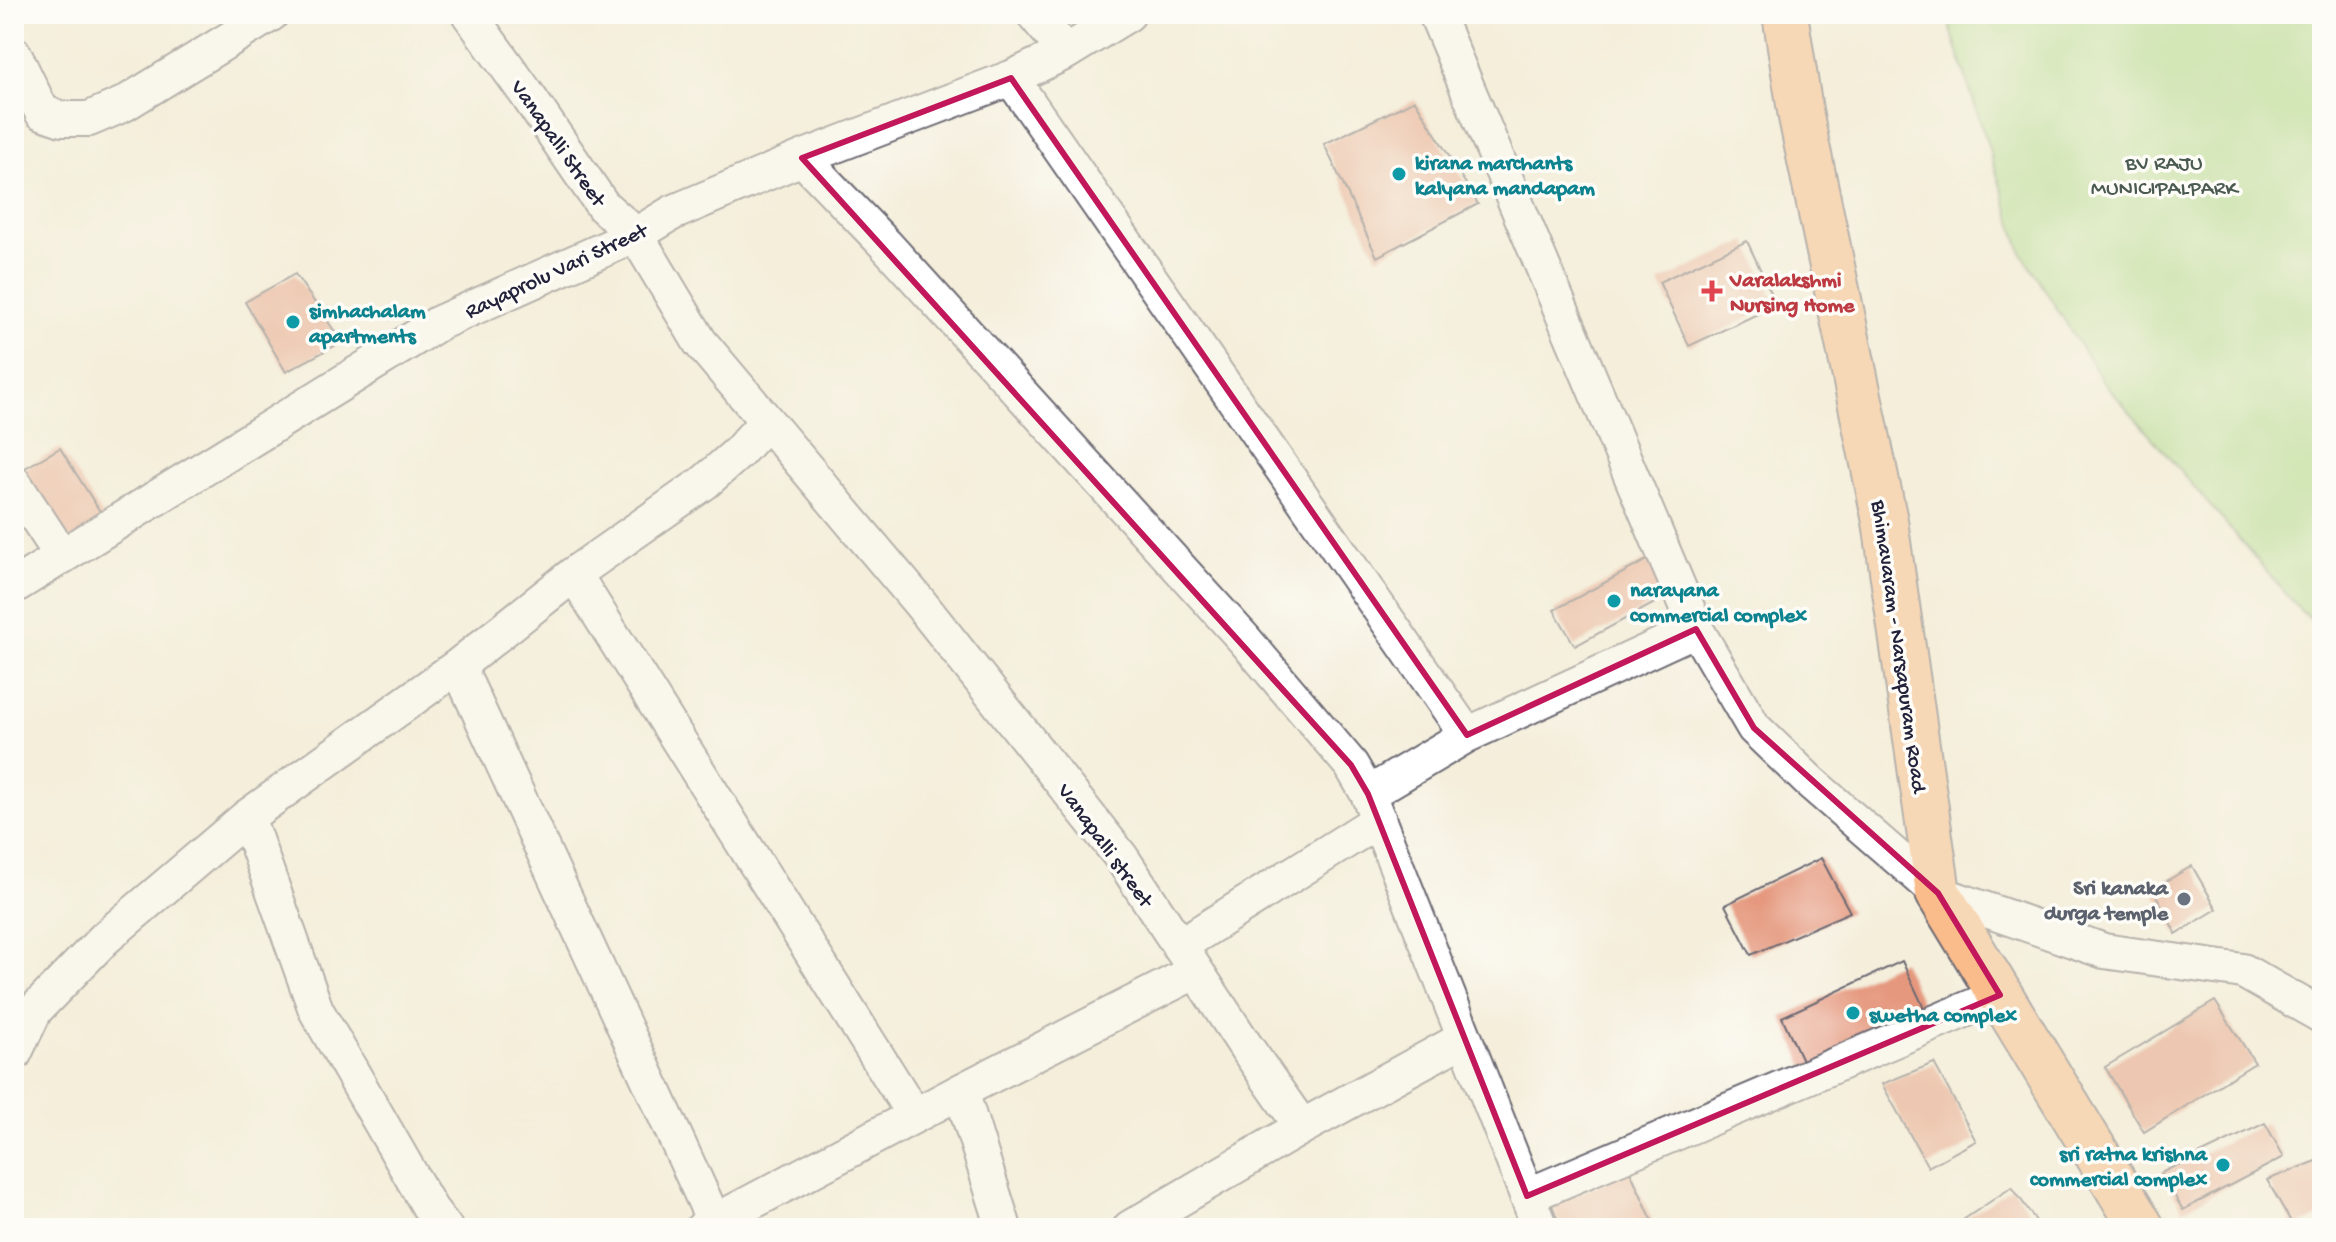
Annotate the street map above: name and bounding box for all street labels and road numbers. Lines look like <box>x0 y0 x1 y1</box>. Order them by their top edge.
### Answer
street label: Vanapalli Street <box>503 75 611 214</box>
street label: Rayaprolu Vari Street <box>461 218 654 326</box>
street label: Bhimavaram - Narsapuram Road <box>1863 498 1931 797</box>
street label: Vanapalli street <box>1050 779 1158 915</box>

